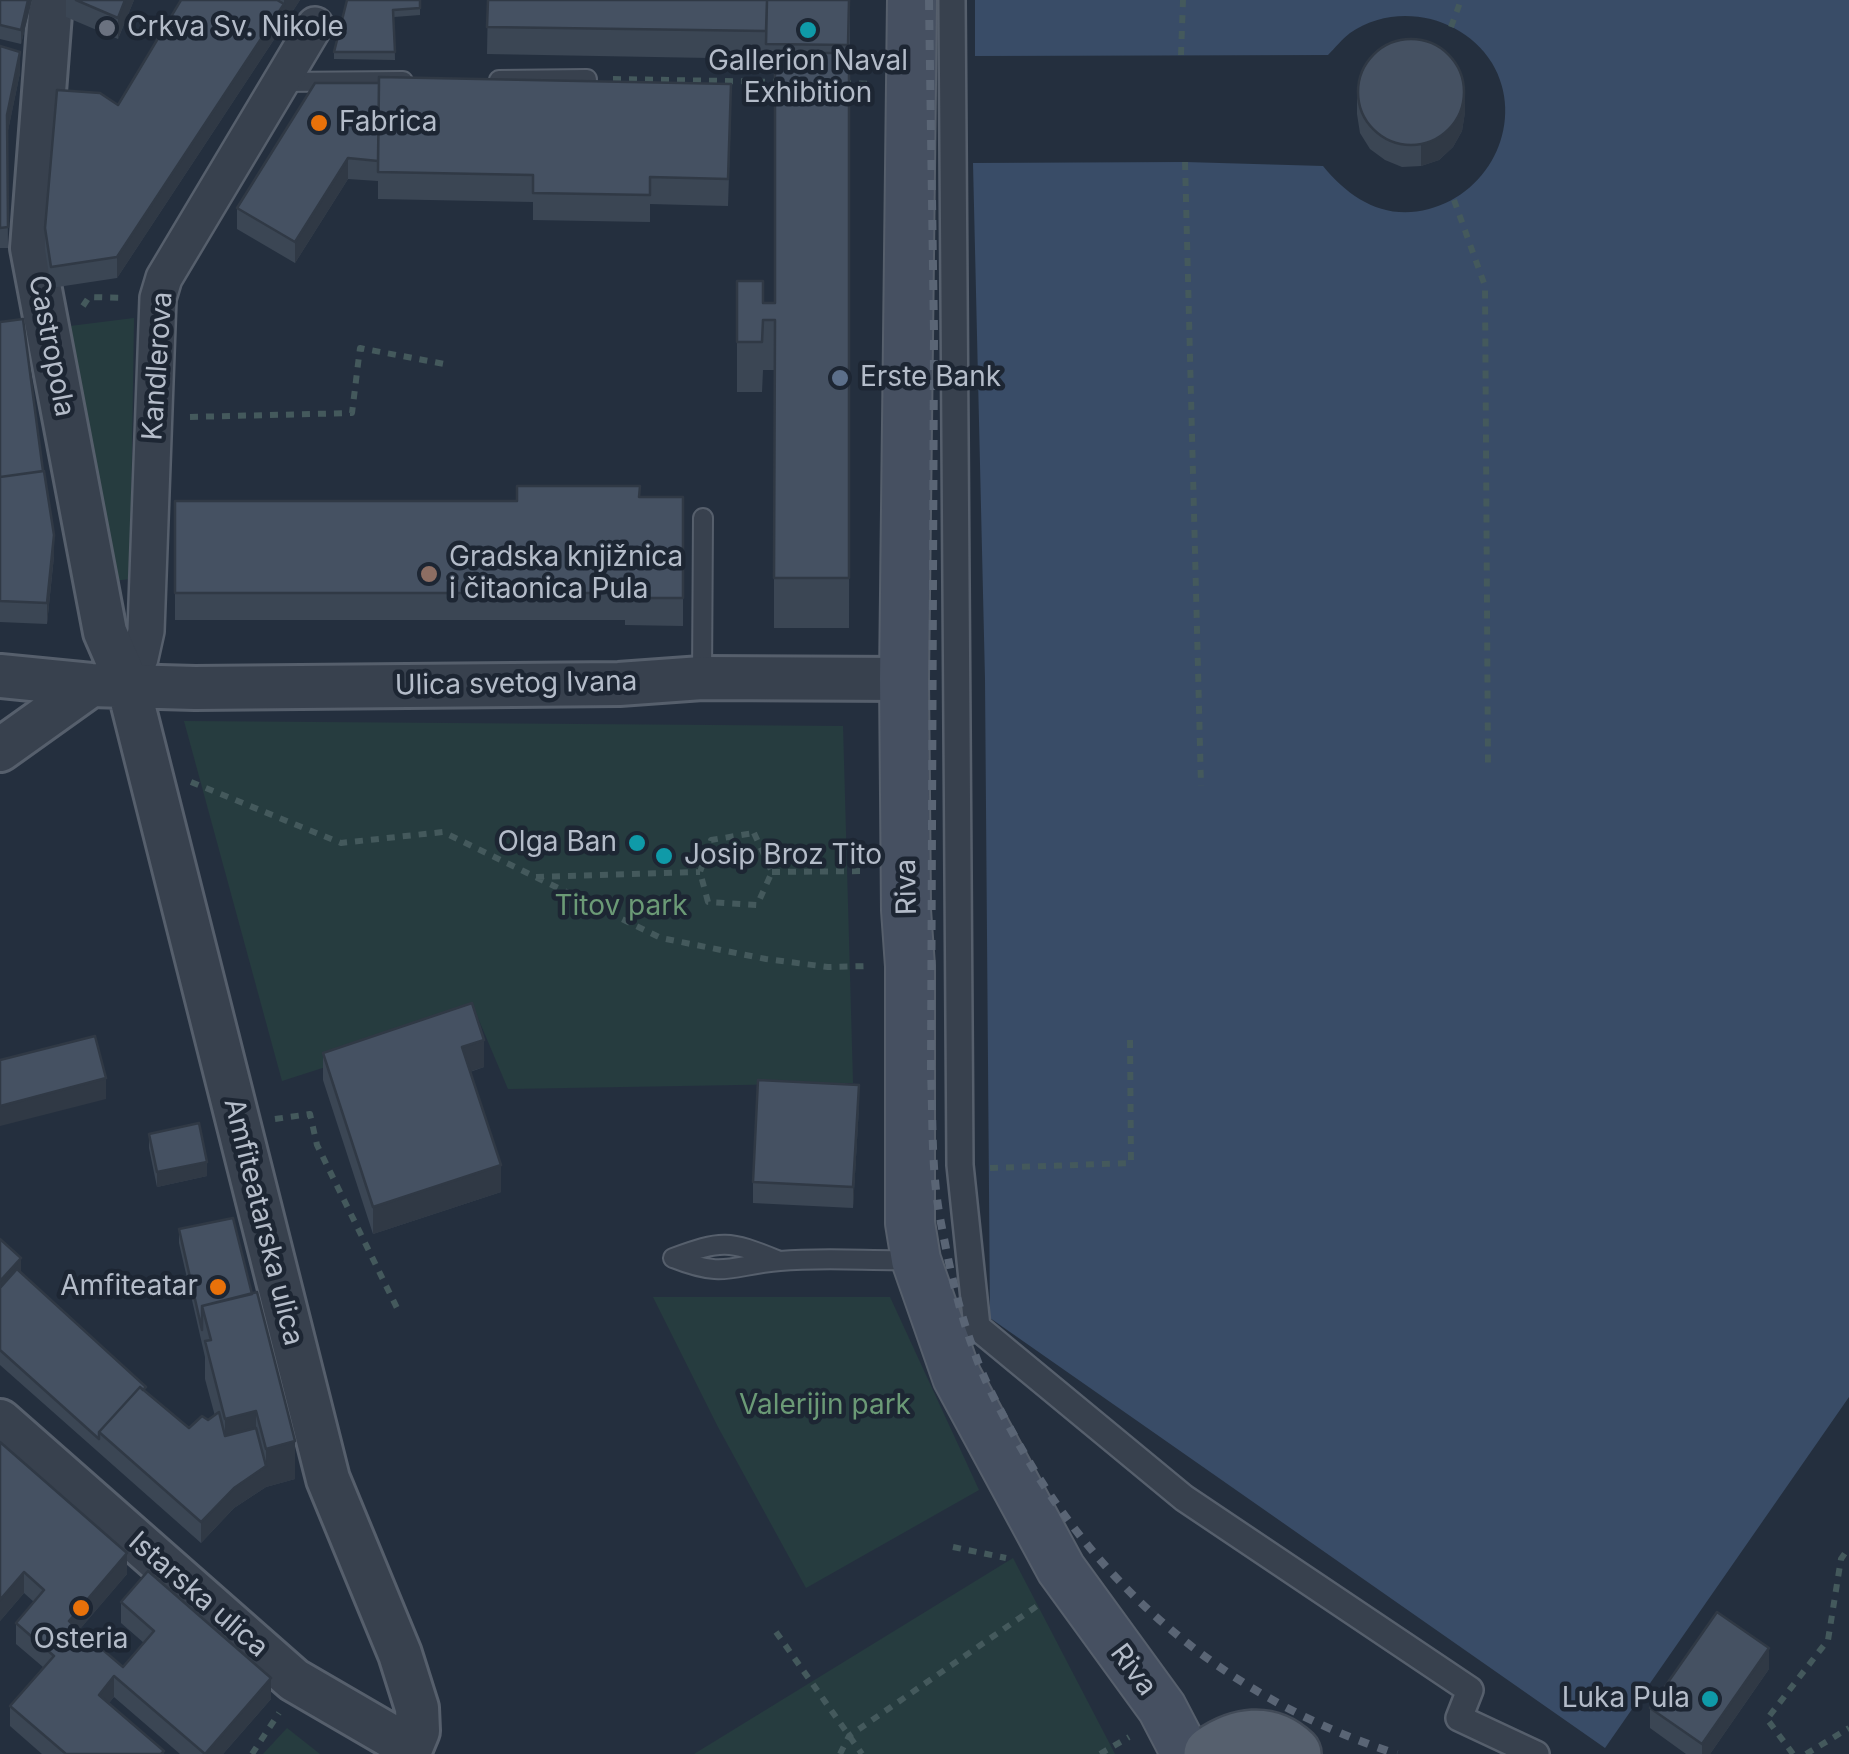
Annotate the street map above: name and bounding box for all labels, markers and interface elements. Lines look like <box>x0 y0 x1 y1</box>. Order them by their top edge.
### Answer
place label: Crkva Sv. Nikole <box>127 11 344 45</box>
marker: Crkva Sv. Nikole <box>96 17 118 39</box>
marker: Gallerion Naval Exhibition <box>797 19 819 41</box>
place label: Gallerion Naval Exhibition <box>708 45 908 111</box>
place label: Fabrica <box>339 106 437 140</box>
marker: Fabrica <box>308 112 330 134</box>
street label: Castropola <box>21 272 81 420</box>
street label: Kandlerova <box>136 291 180 441</box>
place label: Erste Bank <box>860 361 1001 395</box>
marker: Erste Bank <box>829 367 851 389</box>
place label: Gradska knjižnica i čitaonica Pula <box>449 541 683 607</box>
marker: Gradska knjižnica i čitaonica Pula <box>418 563 440 585</box>
street label: Ulica svetog Ivana <box>394 665 638 703</box>
place label: Olga Ban <box>497 826 617 860</box>
marker: Olga Ban <box>626 832 648 854</box>
place label: Josip Broz Tito <box>684 839 882 873</box>
marker: Josip Broz Tito <box>653 845 675 867</box>
street label: Riva <box>890 859 924 915</box>
park label: Titov park <box>554 890 688 924</box>
street label: Amfiteatarska ulica <box>216 1095 310 1349</box>
place label: Amfiteatar <box>60 1270 198 1304</box>
marker: Amfiteatar <box>207 1276 229 1298</box>
park label: Valerijin park <box>739 1389 911 1423</box>
street label: Istarska ulica <box>121 1525 275 1665</box>
marker: Osteria <box>70 1597 92 1619</box>
place label: Osteria <box>34 1623 128 1657</box>
street label: Riva <box>1103 1637 1163 1703</box>
place label: Luka Pula <box>1562 1682 1690 1716</box>
marker: Luka Pula <box>1699 1688 1721 1710</box>

